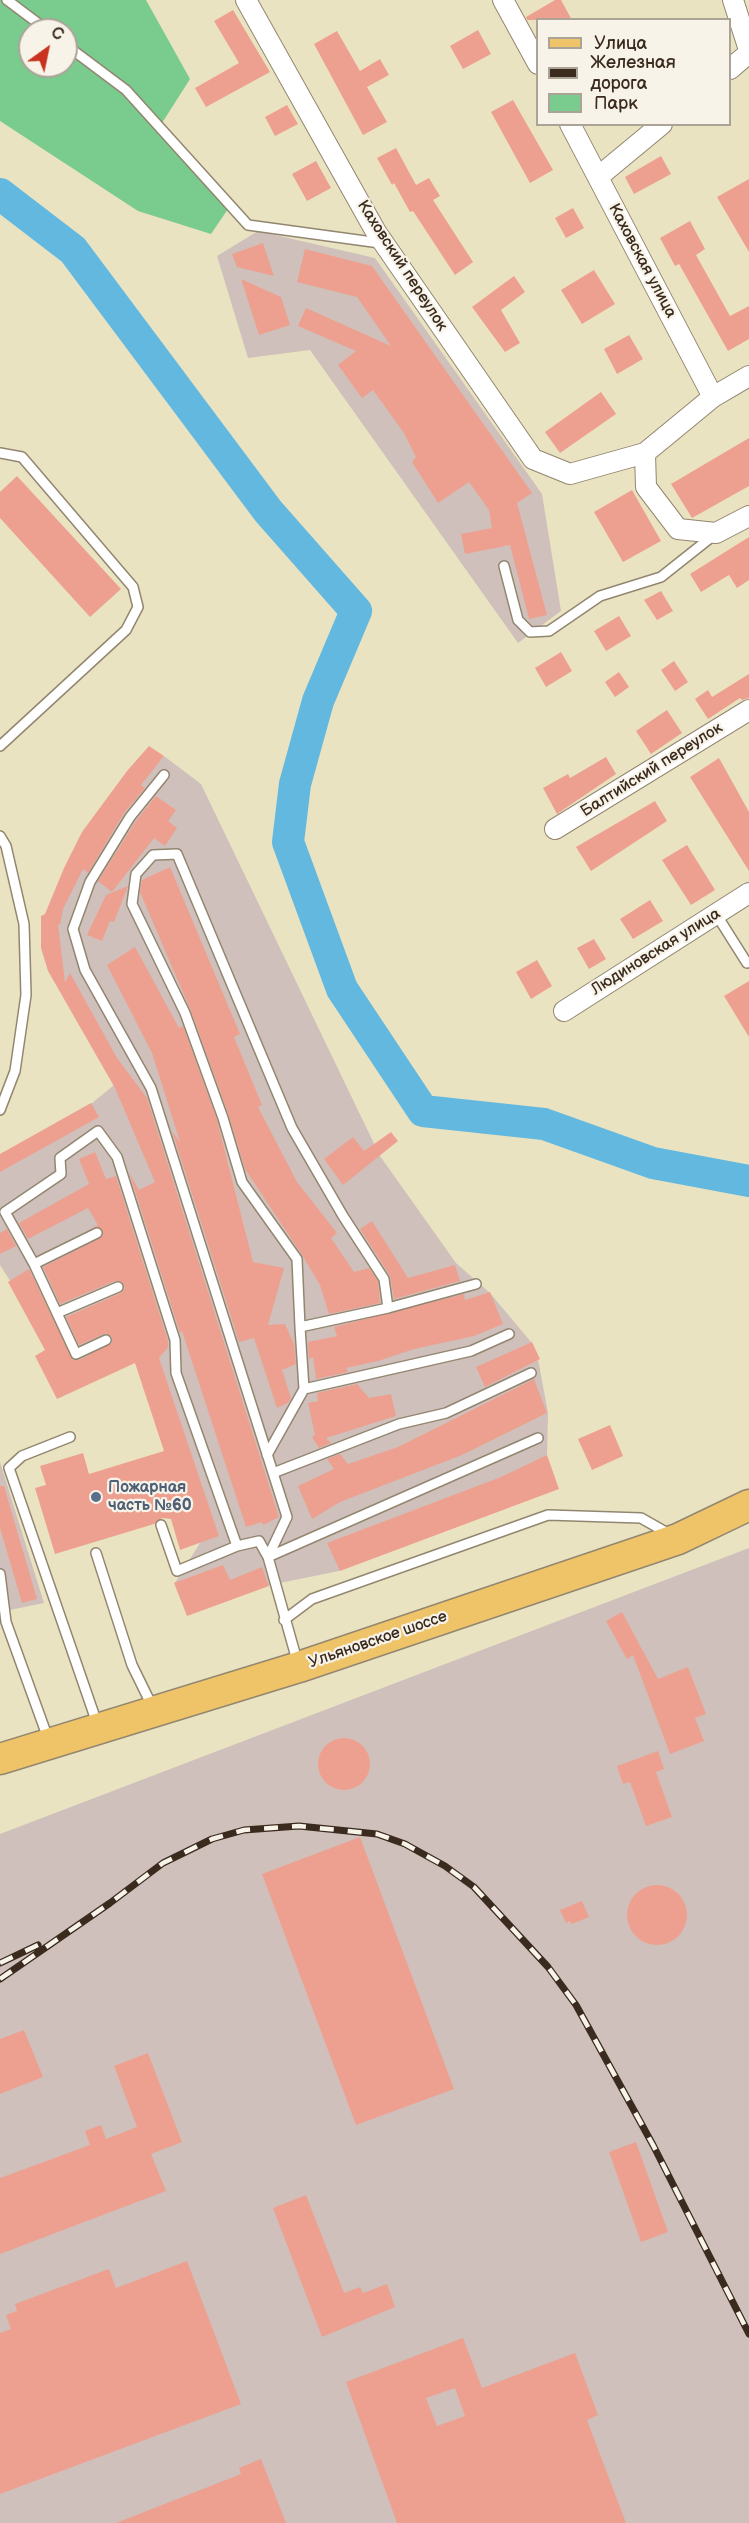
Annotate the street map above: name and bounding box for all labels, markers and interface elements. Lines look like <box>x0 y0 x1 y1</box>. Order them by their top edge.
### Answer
north arrow <box>18 18 78 78</box>
legend <box>536 18 731 126</box>
text: С <box>47 23 67 45</box>
text: Улица <box>594 33 647 54</box>
text: Железная дорога <box>590 52 676 94</box>
text: Парк <box>594 93 638 114</box>
street label: Каховский переулок <box>353 197 451 335</box>
street label: Каховская улица <box>604 201 680 321</box>
street label: Балтийский переулок <box>578 719 726 821</box>
street label: Людиновская улица <box>588 904 724 1000</box>
place label: Пожарная часть №60 <box>108 1478 192 1516</box>
marker: Пожарная часть №60 <box>89 1490 103 1504</box>
street label: Ульяновское шоссе <box>306 1607 450 1673</box>

